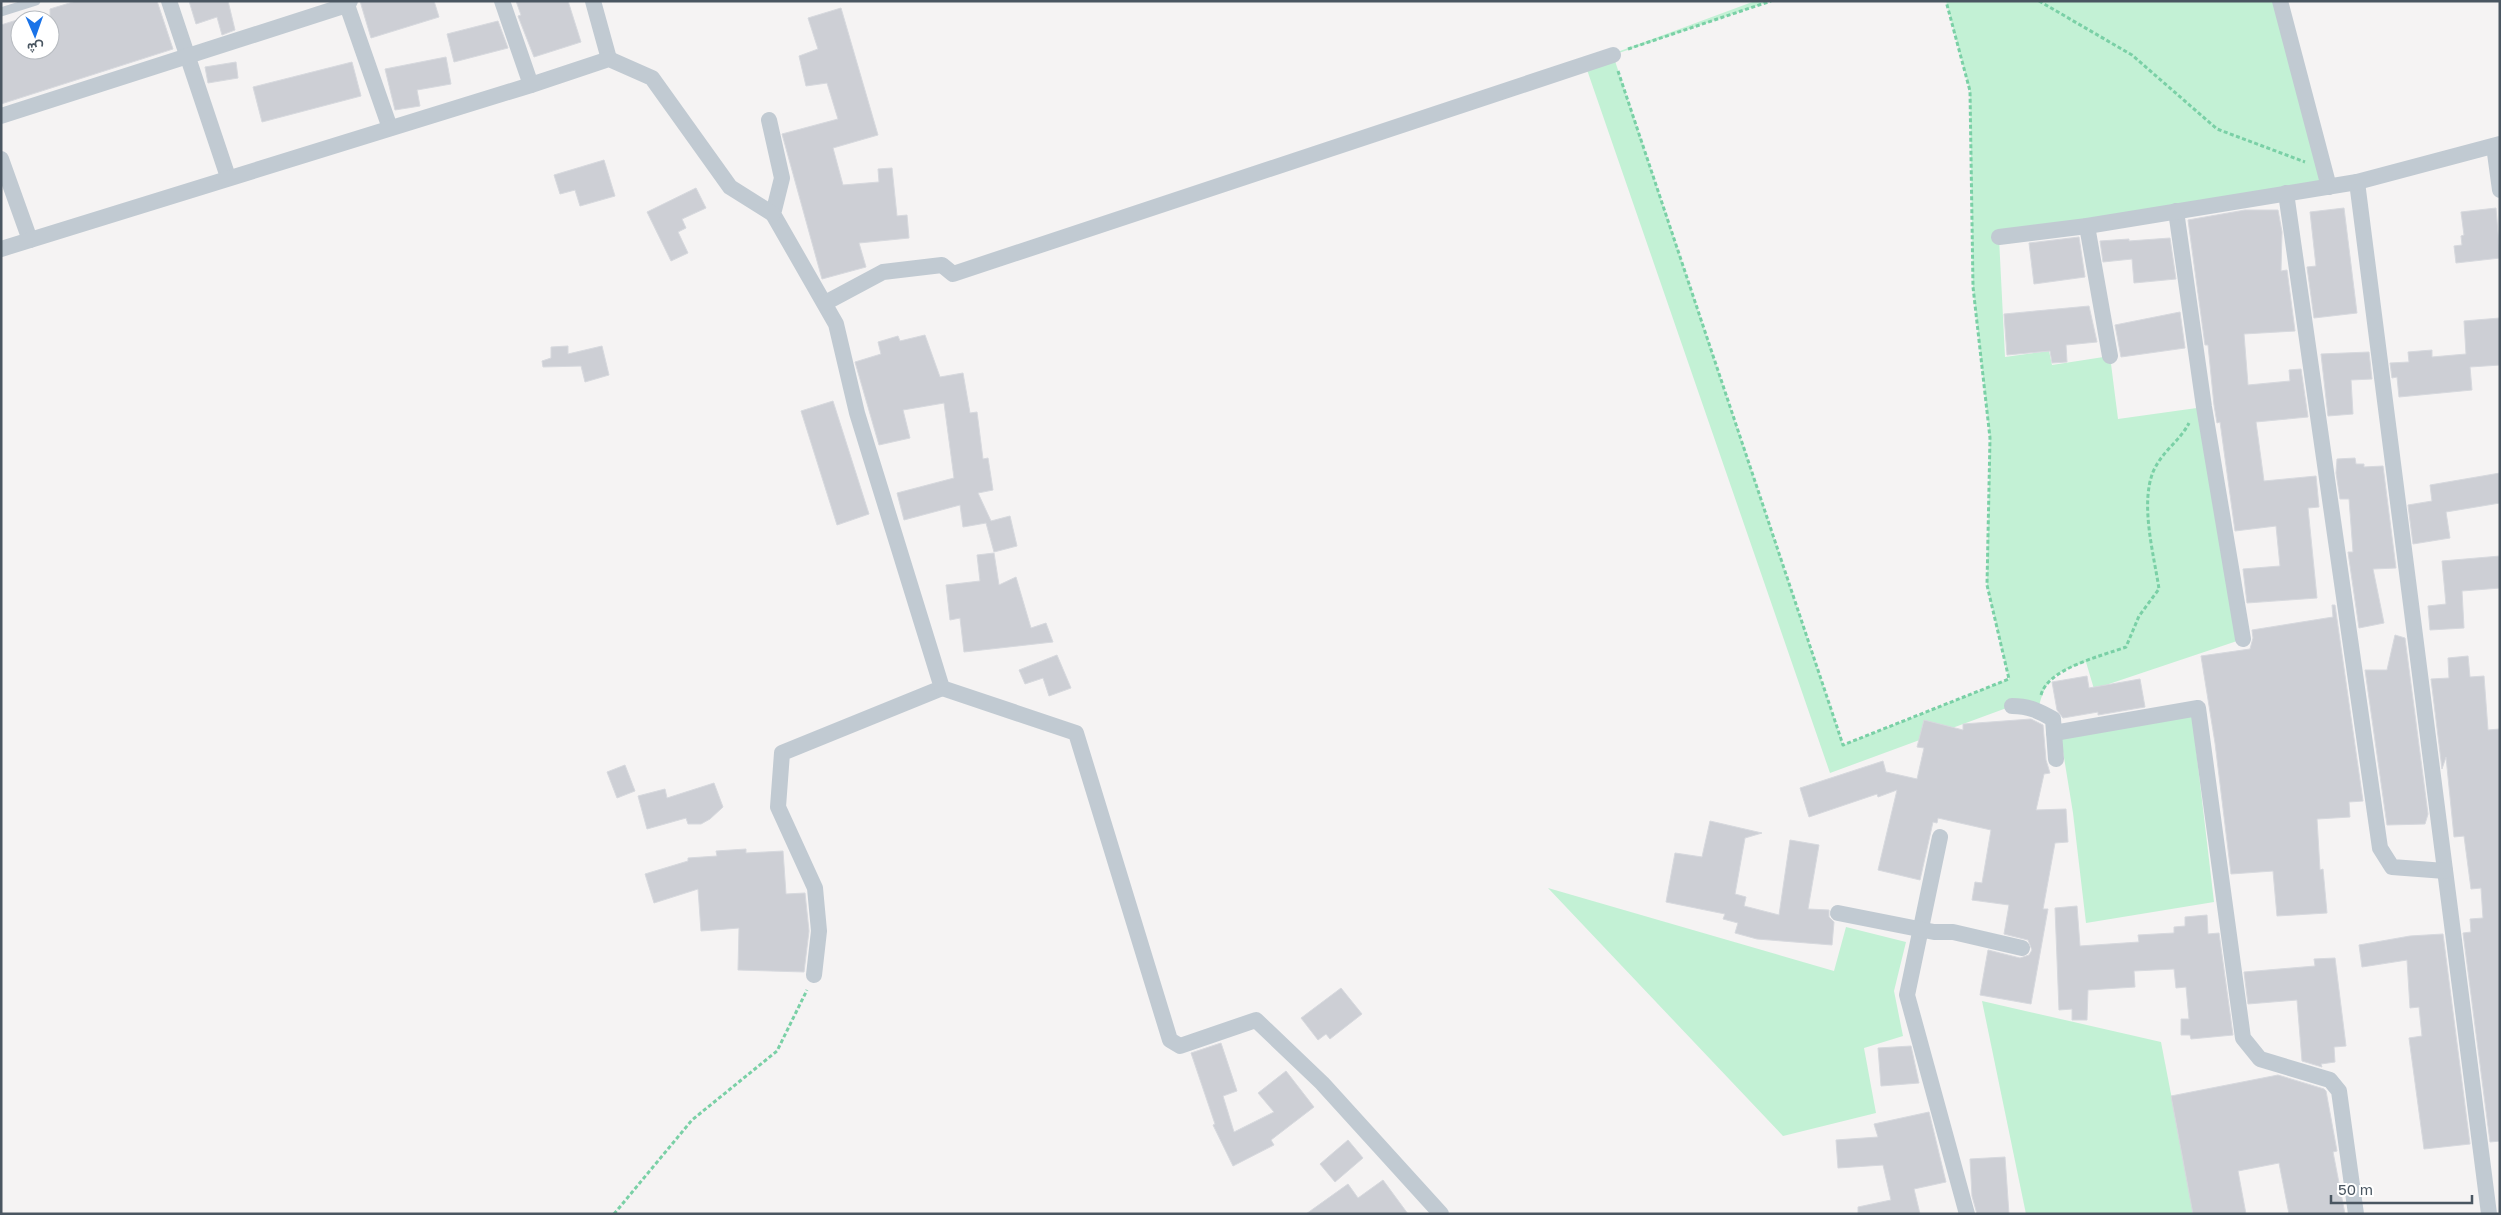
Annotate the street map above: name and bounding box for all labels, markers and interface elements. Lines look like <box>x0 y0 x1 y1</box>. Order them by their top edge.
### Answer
north arrow <box>10 10 60 60</box>
text: ش <box>27 39 44 57</box>
scale bar <box>2331 1172 2472 1204</box>
text: 50 m <box>2338 1180 2373 1198</box>

